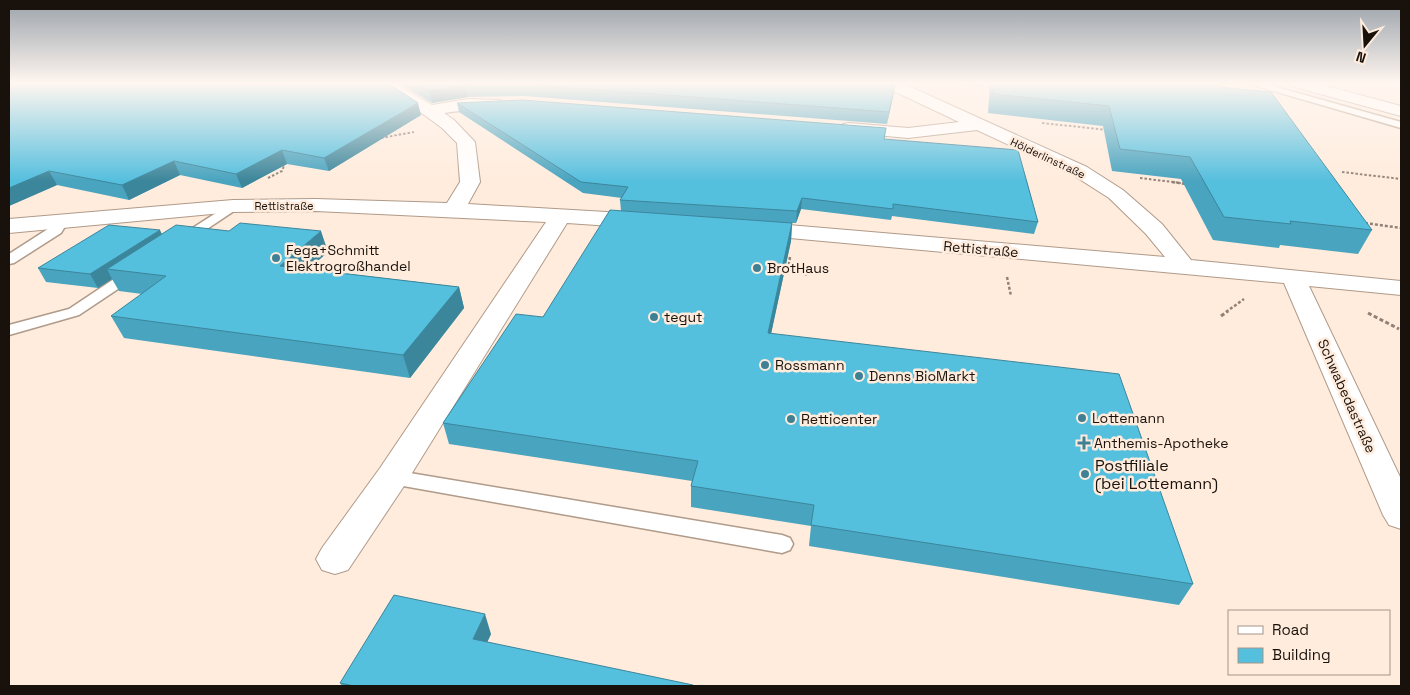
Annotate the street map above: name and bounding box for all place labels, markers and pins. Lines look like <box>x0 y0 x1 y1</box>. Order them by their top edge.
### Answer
place label: Fega+Schmitt Elektrogroßhandel <box>286 241 411 275</box>
marker: Fega+Schmitt Elektrogroßhandel <box>270 252 282 264</box>
place label: BrotHaus <box>767 259 829 277</box>
marker: BrotHaus <box>751 262 763 274</box>
place label: tegut <box>664 308 702 326</box>
marker: tegut <box>648 311 660 323</box>
place label: Rossmann <box>775 356 845 374</box>
marker: Rossmann <box>759 359 771 371</box>
place label: Denns BioMarkt <box>869 367 975 385</box>
marker: Denns BioMarkt <box>853 370 865 382</box>
place label: Lottemann <box>1092 409 1165 427</box>
place label: Retticenter <box>801 410 877 428</box>
marker: Lottemann <box>1076 412 1088 424</box>
marker: Retticenter <box>785 413 797 425</box>
place label: Anthemis-Apotheke <box>1094 434 1229 452</box>
marker: Anthemis-Apotheke <box>1078 437 1090 449</box>
place label: Postfiliale (bei Lottemann) <box>1095 455 1218 494</box>
marker: Postfiliale (bei Lottemann) <box>1079 468 1091 480</box>

